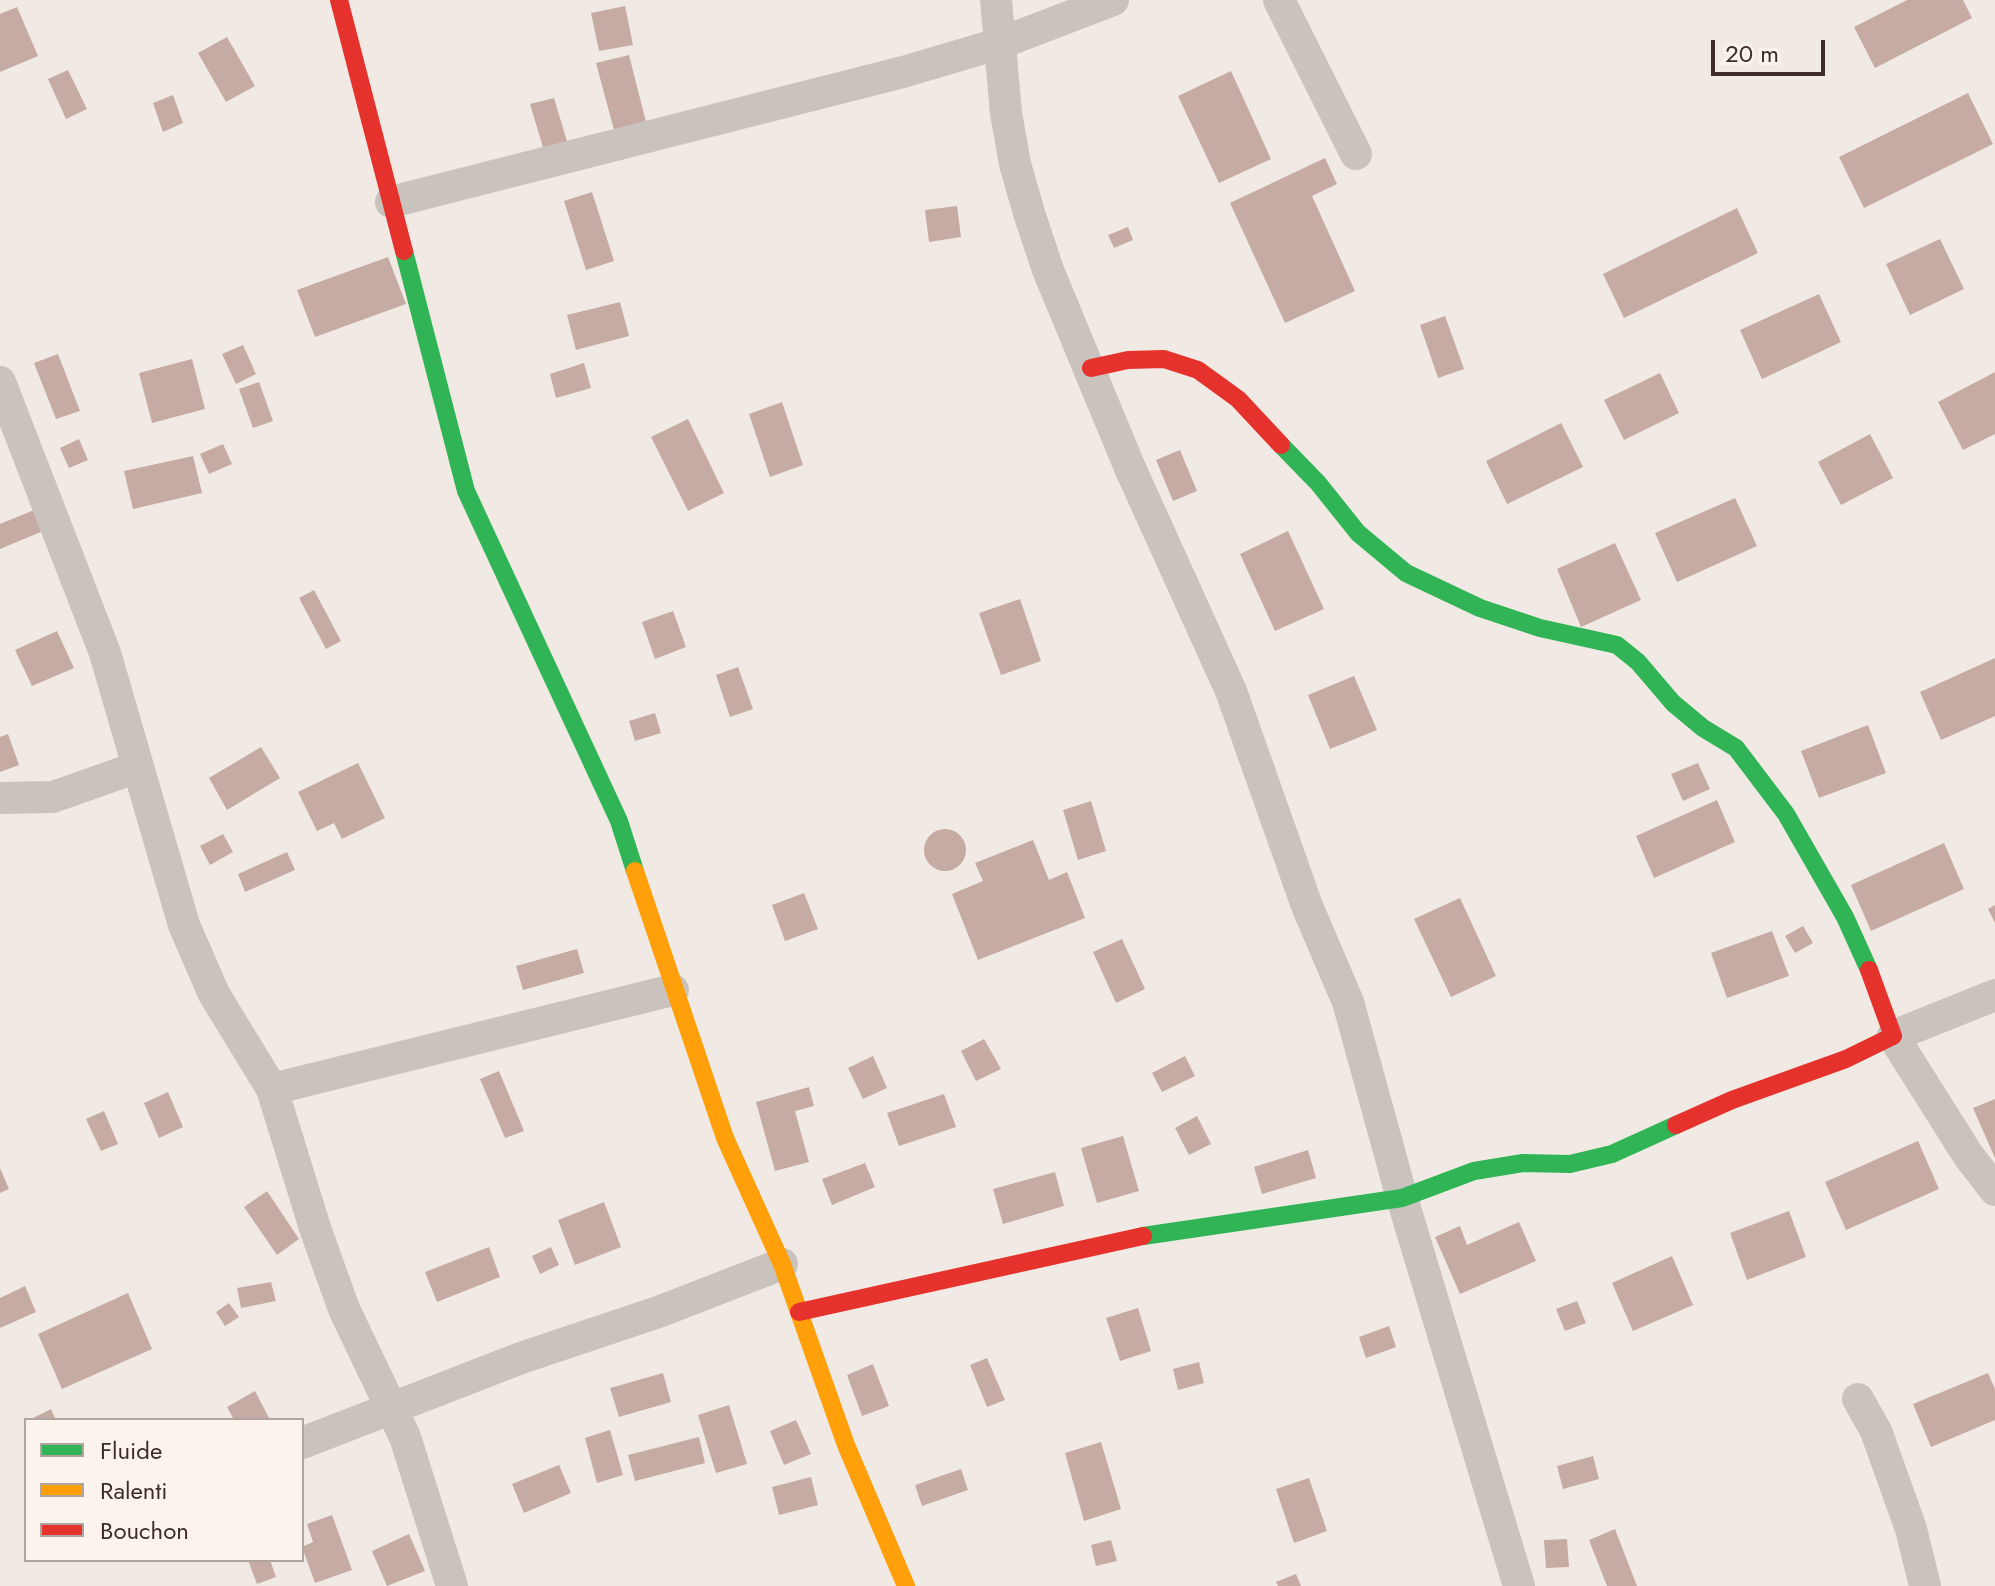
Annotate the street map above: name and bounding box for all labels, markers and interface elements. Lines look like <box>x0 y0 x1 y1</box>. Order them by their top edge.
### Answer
scale bar <box>1715 24 1829 74</box>
text: 20 m <box>1725 36 1779 71</box>
legend <box>24 1418 304 1562</box>
text: Fluide <box>100 1433 162 1468</box>
text: Ralenti <box>100 1473 167 1508</box>
text: Bouchon <box>100 1513 189 1548</box>

